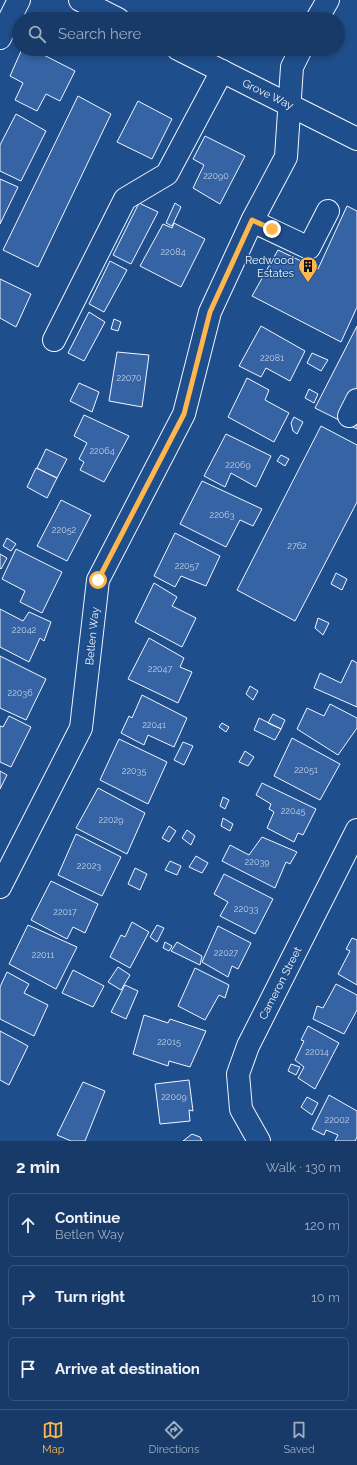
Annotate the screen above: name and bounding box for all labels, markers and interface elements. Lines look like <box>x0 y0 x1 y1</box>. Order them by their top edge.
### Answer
search box <box>12 12 345 56</box>
icon: search <box>26 23 48 45</box>
text: Search here <box>58 25 141 43</box>
street label: Grove Way <box>240 77 295 112</box>
house number: 22090 <box>203 171 229 181</box>
route end <box>263 220 281 238</box>
house number: 22084 <box>160 247 186 257</box>
place label: Redwood Estates <box>245 254 294 280</box>
building icon: Redwood Estates <box>297 255 319 283</box>
house number: 22081 <box>260 353 284 363</box>
house number: 22070 <box>116 373 142 383</box>
house number: 22064 <box>89 446 115 456</box>
house number: 22069 <box>225 460 251 470</box>
house number: 22063 <box>209 510 235 520</box>
house number: 22052 <box>52 525 77 535</box>
house number: 2762 <box>287 541 307 551</box>
house number: 22057 <box>175 561 199 571</box>
route start <box>89 571 107 589</box>
street label: Betlen Way <box>83 606 102 666</box>
house number: 22042 <box>12 625 37 635</box>
house number: 22047 <box>148 664 172 674</box>
house number: 22036 <box>7 688 33 698</box>
house number: 22041 <box>142 720 166 730</box>
house number: 22051 <box>294 765 318 775</box>
house number: 22035 <box>122 766 146 776</box>
house number: 22045 <box>281 806 305 816</box>
house number: 22029 <box>99 815 123 825</box>
house number: 22039 <box>245 857 269 867</box>
house number: 22023 <box>77 861 101 871</box>
house number: 22033 <box>234 904 258 914</box>
house number: 22017 <box>53 907 77 917</box>
street label: Cameron Street <box>256 944 305 1022</box>
house number: 22027 <box>214 948 238 958</box>
house number: 22011 <box>32 950 54 960</box>
house number: 22015 <box>157 1037 181 1047</box>
house number: 22014 <box>305 1047 329 1057</box>
house number: 22009 <box>161 1092 187 1102</box>
house number: 22002 <box>324 1115 350 1125</box>
text: 2 min <box>16 1157 60 1177</box>
text: Walk · 130 m <box>266 1160 341 1175</box>
text: Continue <box>55 1209 120 1227</box>
icon: ahead <box>17 1214 39 1236</box>
text: 120 m <box>304 1218 340 1233</box>
text: Betlen Way <box>55 1227 124 1242</box>
icon: right <box>17 1286 39 1308</box>
text: Turn right <box>55 1288 125 1306</box>
text: 10 m <box>311 1290 340 1305</box>
icon: arrive <box>17 1358 39 1380</box>
text: Arrive at destination <box>55 1360 200 1378</box>
tab: Map <box>42 1419 64 1456</box>
tab: Directions <box>149 1419 199 1456</box>
tab: Saved <box>283 1419 315 1456</box>

